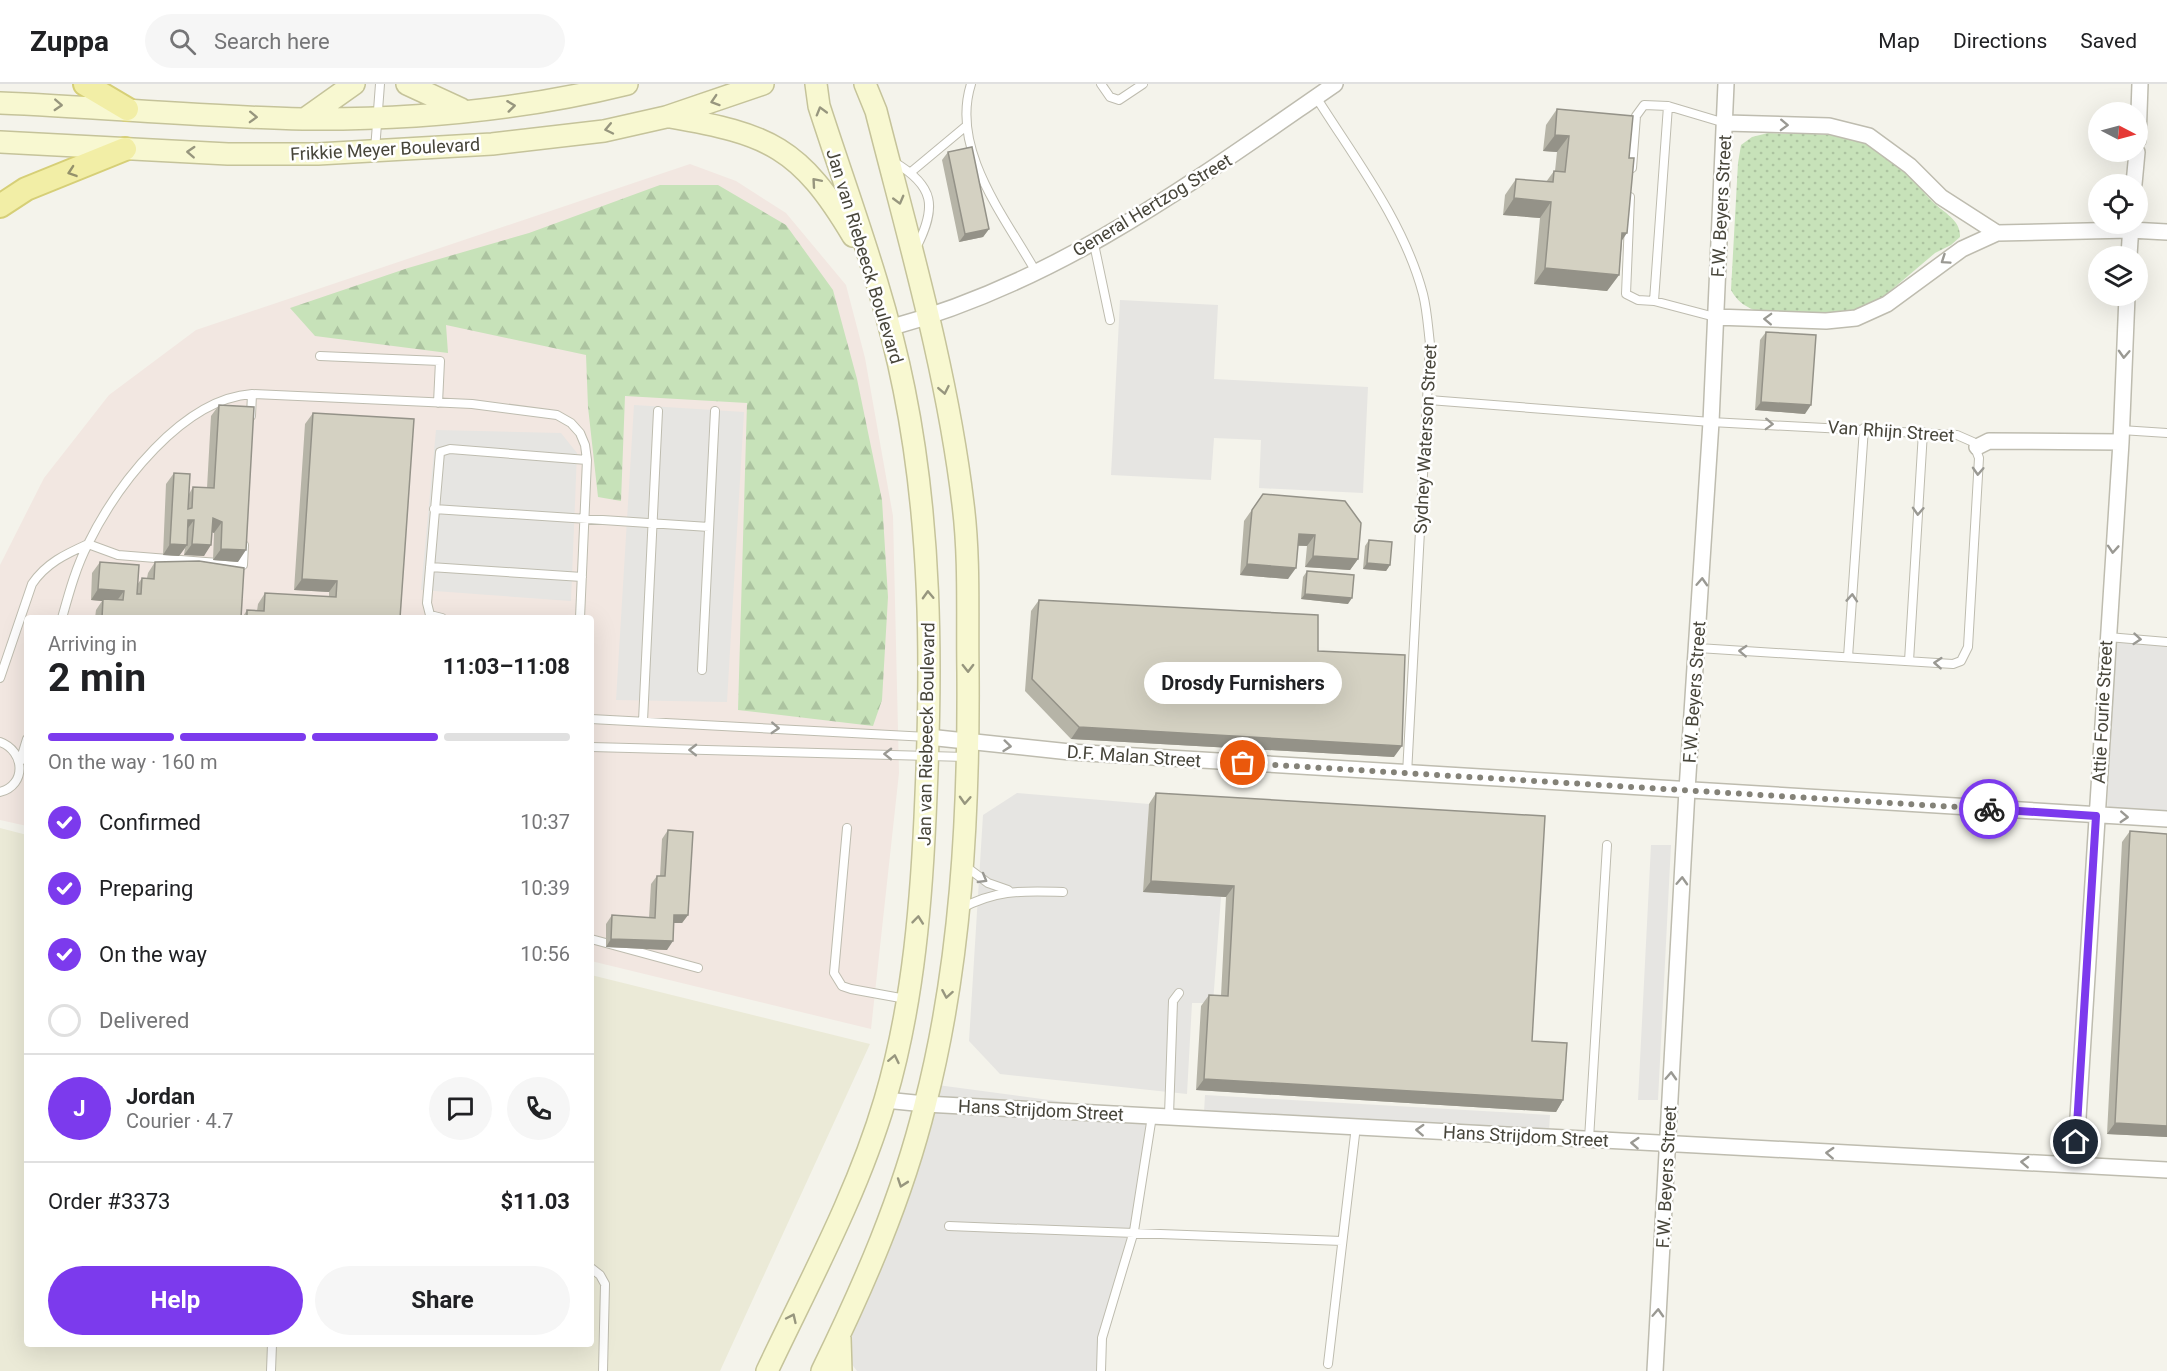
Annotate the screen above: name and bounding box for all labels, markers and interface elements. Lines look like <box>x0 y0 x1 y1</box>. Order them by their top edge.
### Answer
search box <box>145 14 565 68</box>
text: Zuppa <box>30 25 109 58</box>
icon: search <box>166 25 199 58</box>
text: Search here <box>214 29 330 54</box>
text: Map <box>1878 29 1920 53</box>
text: Directions <box>1953 29 2047 53</box>
text: Saved <box>2080 29 2137 53</box>
one-way arrow <box>710 94 721 106</box>
one-way arrow <box>54 99 63 112</box>
one-way arrow <box>506 101 515 113</box>
north arrow <box>2088 102 2148 162</box>
map controls <box>2088 102 2148 306</box>
one-way arrow <box>816 106 828 117</box>
one-way arrow <box>249 111 258 124</box>
one-way arrow <box>1780 119 1789 131</box>
one-way arrow <box>604 122 614 135</box>
street label: Frikkie Meyer Boulevard <box>289 134 481 164</box>
street label: F.W. Beyers Street <box>1707 134 1735 278</box>
one-way arrow <box>186 146 195 159</box>
street label: Jan van Riebeeck Boulevard <box>822 146 908 366</box>
street label: General Hertzog Street <box>1069 149 1235 261</box>
one-way arrow <box>67 164 78 177</box>
button: locate <box>2088 174 2148 234</box>
one-way arrow <box>812 179 823 189</box>
one-way arrow <box>892 194 904 205</box>
button: layers <box>2088 246 2148 306</box>
one-way arrow <box>1941 253 1951 265</box>
one-way arrow <box>1764 313 1773 325</box>
street label: Sydney Waterson Street <box>1410 343 1440 534</box>
one-way arrow <box>2118 349 2131 358</box>
one-way arrow <box>937 385 950 395</box>
street label: Van Rhijn Street <box>1827 416 1955 446</box>
one-way arrow <box>1765 418 1774 431</box>
one-way arrow <box>1972 467 1985 476</box>
one-way arrow <box>1912 506 1925 515</box>
one-way arrow <box>2107 544 2120 553</box>
one-way arrow <box>1695 577 1708 586</box>
one-way arrow <box>921 590 934 599</box>
one-way arrow <box>1845 594 1858 603</box>
street label: F.W. Beyers Street <box>1679 620 1709 764</box>
street label: Jan van Riebeeck Boulevard <box>914 622 938 846</box>
text: Arriving in <box>48 632 137 656</box>
one-way arrow <box>2132 633 2141 646</box>
street label: Attie Fourie Street <box>2088 640 2116 784</box>
one-way arrow <box>1738 644 1747 657</box>
text: 11:03–11:08 <box>443 654 570 679</box>
text: 2 min <box>48 655 146 701</box>
one-way arrow <box>1933 656 1942 669</box>
callout: Drosdy Furnishers <box>1144 661 1342 703</box>
one-way arrow <box>962 664 974 673</box>
text: Drosdy Furnishers <box>1161 671 1325 695</box>
one-way arrow <box>771 722 780 735</box>
pin <box>1217 737 1268 788</box>
one-way arrow <box>1003 739 1012 752</box>
street label: D.F. Malan Street <box>1066 741 1202 771</box>
one-way arrow <box>688 743 697 756</box>
icon: bag <box>1226 746 1259 779</box>
one-way arrow <box>883 748 892 760</box>
text: On the way · 160 m <box>48 750 217 774</box>
courier <box>1959 779 2019 839</box>
icon: bike <box>1973 793 2006 826</box>
one-way arrow <box>958 796 971 805</box>
icon: check <box>48 806 81 839</box>
text: Confirmed <box>99 810 201 835</box>
text: 10:37 <box>520 810 570 834</box>
one-way arrow <box>2120 811 2129 824</box>
icon: check <box>48 872 81 905</box>
one-way arrow <box>977 872 987 884</box>
text: Preparing <box>99 876 193 901</box>
text: 10:39 <box>520 876 570 900</box>
one-way arrow <box>1675 877 1688 886</box>
one-way arrow <box>911 916 923 925</box>
icon: check <box>48 938 81 971</box>
text: On the way <box>99 942 207 967</box>
text: 10:56 <box>520 942 570 966</box>
one-way arrow <box>941 989 954 999</box>
text: Delivered <box>99 1008 189 1033</box>
one-way arrow <box>887 1055 900 1065</box>
one-way arrow <box>1664 1071 1677 1080</box>
button: chat <box>429 1077 492 1140</box>
button: phone <box>507 1077 570 1140</box>
text: Jordan <box>126 1084 195 1109</box>
street label: Hans Strijdom Street <box>958 1095 1124 1125</box>
text: J <box>73 1096 86 1121</box>
street label: F.W. Beyers Street <box>1652 1105 1680 1249</box>
text: Courier · 4.7 <box>126 1109 233 1133</box>
pin <box>2050 1116 2101 1167</box>
street label: Hans Strijdom Street <box>1443 1121 1609 1151</box>
one-way arrow <box>1415 1123 1424 1136</box>
icon: home <box>2059 1125 2092 1158</box>
one-way arrow <box>1631 1136 1640 1149</box>
one-way arrow <box>1825 1146 1834 1159</box>
one-way arrow <box>2020 1156 2029 1169</box>
one-way arrow <box>896 1177 909 1188</box>
text: Order #3373 <box>48 1189 170 1214</box>
text: $11.03 <box>501 1189 570 1214</box>
button: Help <box>48 1266 303 1335</box>
button: Share <box>315 1266 570 1335</box>
one-way arrow <box>1652 1308 1665 1317</box>
one-way arrow <box>784 1314 796 1325</box>

